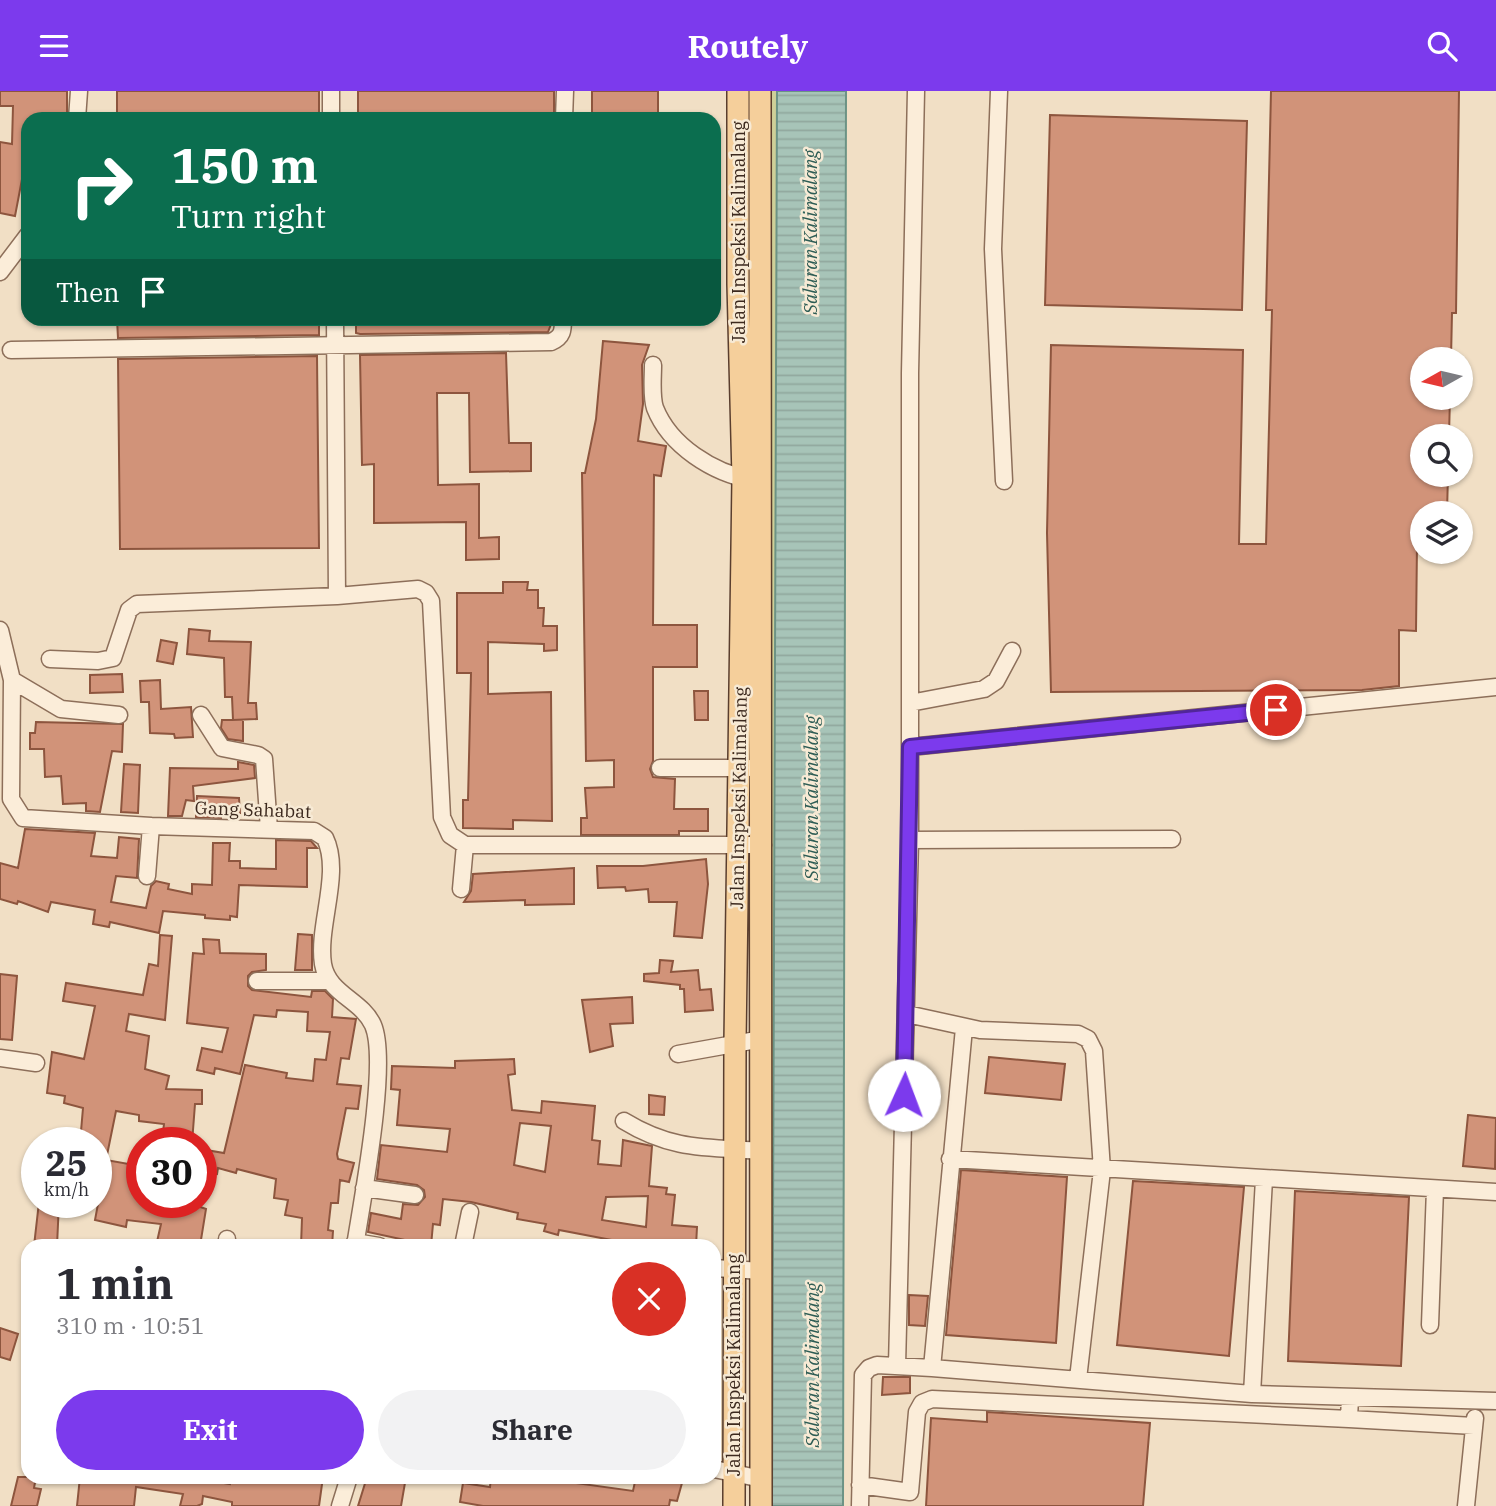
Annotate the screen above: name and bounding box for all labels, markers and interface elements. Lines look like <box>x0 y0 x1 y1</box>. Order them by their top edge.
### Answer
text: Routely <box>688 25 808 67</box>
icon: menu <box>35 27 73 65</box>
icon: search <box>1423 27 1461 65</box>
street label: Jalan Inspeksi Kalimalang <box>727 121 750 343</box>
text: 150 m <box>171 133 318 196</box>
icon: right <box>56 140 147 231</box>
water label: Saluran Kalimalang <box>798 148 822 316</box>
text: Turn right <box>171 195 326 237</box>
icon: arrive <box>134 273 172 311</box>
text: Then <box>56 275 120 309</box>
north arrow <box>1410 347 1474 409</box>
map controls <box>1410 347 1473 564</box>
button: search <box>1410 424 1473 487</box>
button: layers <box>1410 501 1473 564</box>
pin <box>1246 680 1306 740</box>
street label: Jalan Inspeksi Kalimalang <box>725 686 752 909</box>
icon: arrive <box>1257 691 1295 729</box>
water label: Saluran Kalimalang <box>799 714 823 882</box>
street label: Gang Sahabat <box>194 796 312 823</box>
position arrow <box>867 1058 941 1132</box>
speed limit sign: 30 <box>126 1127 217 1218</box>
text: 25 <box>45 1140 88 1186</box>
text: km/h <box>44 1178 89 1201</box>
street label: Jalan Inspeksi Kalimalang <box>722 1254 745 1476</box>
text: 1 min <box>56 1256 174 1311</box>
button: close <box>612 1262 686 1336</box>
water label: Saluran Kalimalang <box>800 1281 824 1449</box>
text: 310 m · 10:51 <box>56 1310 205 1340</box>
button: Exit <box>56 1390 364 1470</box>
button: Share <box>378 1390 686 1470</box>

